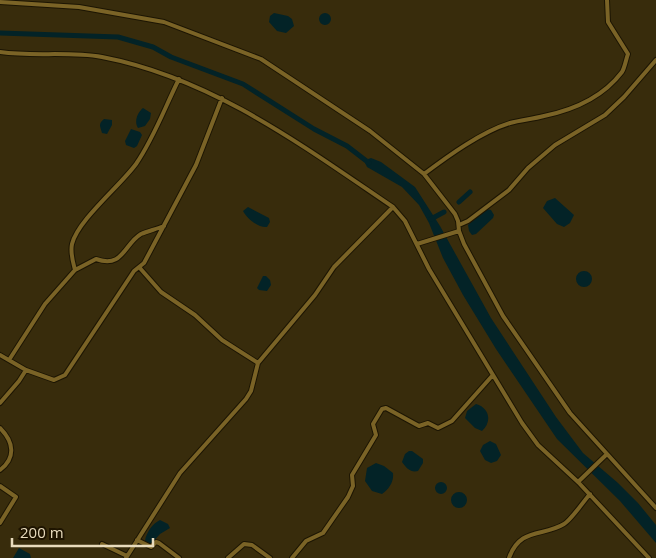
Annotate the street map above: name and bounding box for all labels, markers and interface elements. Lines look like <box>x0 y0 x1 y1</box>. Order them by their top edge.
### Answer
scale bar <box>12 516 154 548</box>
text: 200 m <box>20 522 64 542</box>

